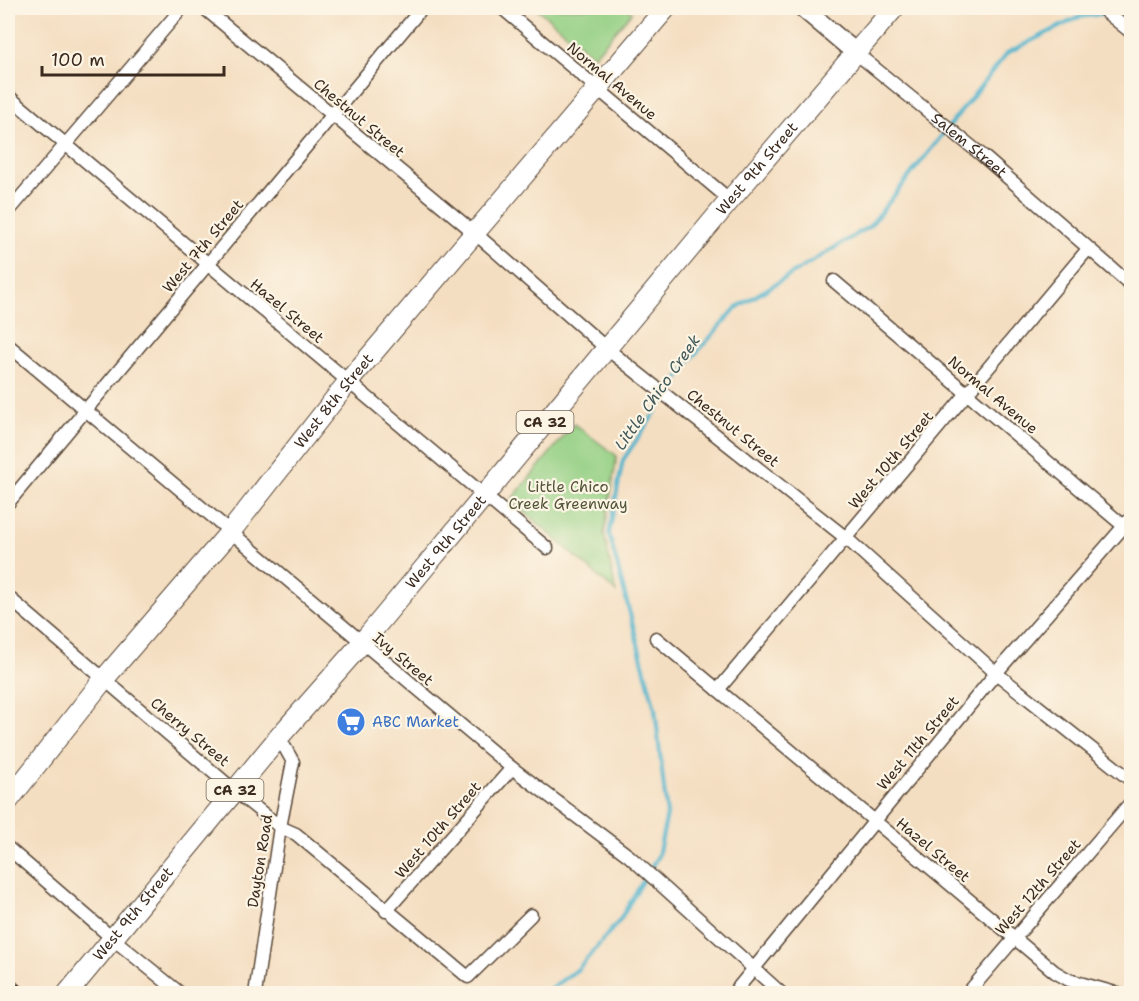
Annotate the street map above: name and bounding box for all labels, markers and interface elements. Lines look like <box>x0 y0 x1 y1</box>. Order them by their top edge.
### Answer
street label: Normal Avenue <box>563 38 661 124</box>
scale bar <box>42 39 224 77</box>
text: 100 m <box>51 48 105 72</box>
street label: Chestnut Street <box>309 74 409 162</box>
street label: Salem Street <box>927 108 1011 182</box>
street label: West 9th Street <box>712 118 802 219</box>
street label: West 7th Street <box>158 195 248 297</box>
street label: Hazel Street <box>246 274 328 348</box>
water label: Little Chico Creek <box>610 330 705 454</box>
street label: West 8th Street <box>290 349 378 453</box>
street label: Normal Avenue <box>944 352 1042 438</box>
street label: Chestnut Street <box>683 385 783 471</box>
street label: West 10th Street <box>844 407 938 513</box>
road number: CA 32 <box>516 411 574 433</box>
park label: Little Chico Creek Greenway <box>508 477 628 514</box>
street label: West 9th Street <box>401 491 491 593</box>
street label: Ivy Street <box>368 628 438 690</box>
street label: West 11th Street <box>873 692 963 794</box>
street label: Cherry Street <box>146 693 234 771</box>
supermarket icon: ABC Market <box>335 706 367 738</box>
place label: ABC Market <box>372 712 459 732</box>
street label: West 10th Street <box>390 777 486 883</box>
road number: CA 32 <box>206 779 264 801</box>
street label: Dayton Road <box>243 812 277 909</box>
street label: Hazel Street <box>892 813 974 887</box>
street label: West 12th Street <box>991 835 1085 939</box>
street label: West 9th Street <box>88 863 178 965</box>

